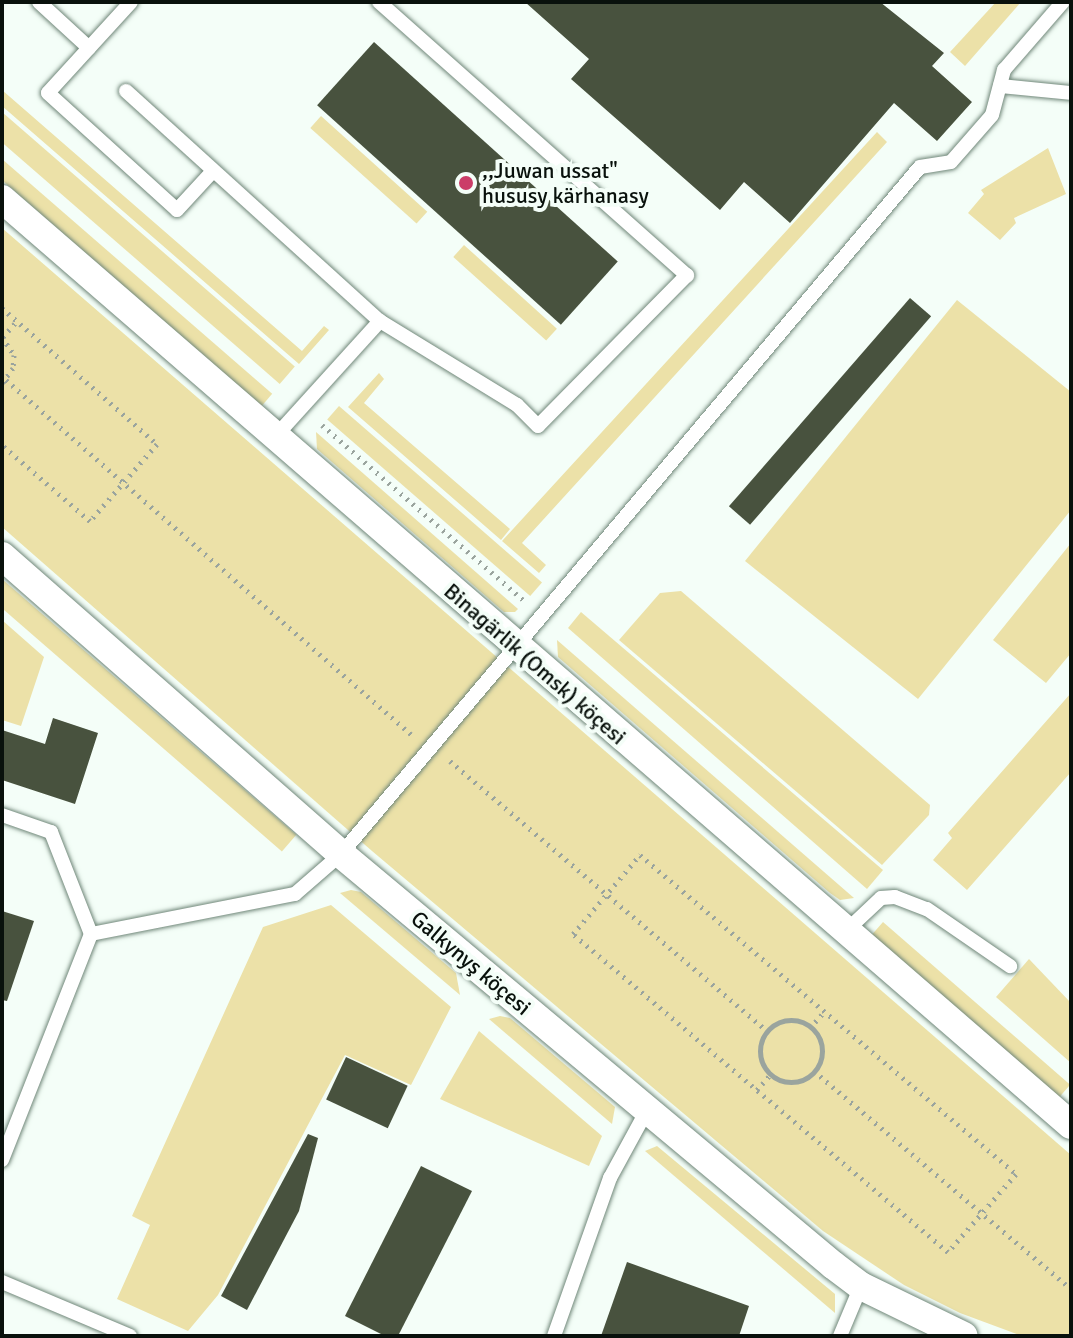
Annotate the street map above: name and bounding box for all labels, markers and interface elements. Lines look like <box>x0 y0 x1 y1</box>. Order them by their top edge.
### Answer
place label: ,,Juwan ussat" hususy kärhanasy <box>482 157 649 208</box>
marker: ,,Juwan ussat" hususy kärhanasy <box>457 174 475 192</box>
street label: Binagärlik (Omsk) köçesi <box>439 578 631 750</box>
street label: Galkynyş köçesi <box>406 905 536 1021</box>

